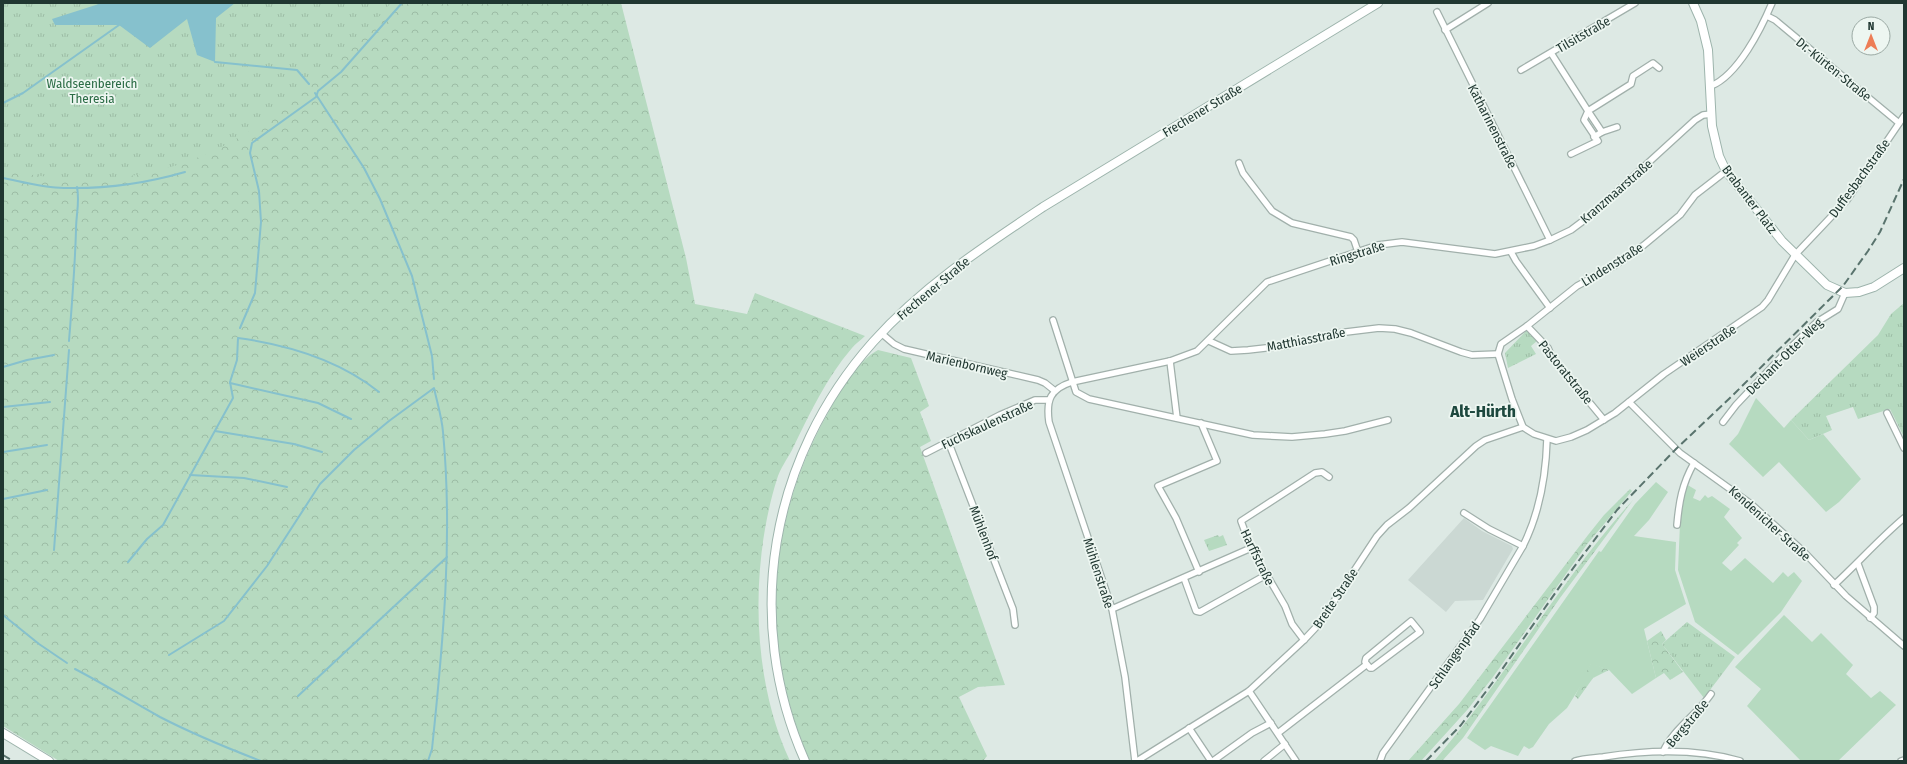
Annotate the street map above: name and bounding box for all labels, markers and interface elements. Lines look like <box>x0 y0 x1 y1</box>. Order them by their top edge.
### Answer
street label: Tilsitstraße <box>1554 13 1613 56</box>
north arrow <box>1851 16 1891 56</box>
text: N <box>1868 20 1874 33</box>
street label: Dr.-Kürten-Straße <box>1793 35 1874 104</box>
park label: Waldseenbereich Theresia <box>47 76 137 106</box>
street label: Frechener Straße <box>1160 81 1245 140</box>
street label: Katharinenstraße <box>1465 82 1520 171</box>
street label: Duffesbachstraße <box>1826 136 1893 220</box>
street label: Kranzmaarstraße <box>1577 156 1655 227</box>
street label: Brabanter Platz <box>1719 162 1780 236</box>
street label: Ringstraße <box>1328 238 1387 269</box>
street label: Lindenstraße <box>1579 240 1646 289</box>
street label: Frechener Straße <box>894 254 973 323</box>
street label: Dechant-Otter-Weg <box>1743 314 1826 398</box>
street label: Weierstraße <box>1678 321 1739 369</box>
street label: Matthiasstraße <box>1266 325 1347 354</box>
street label: Pastoratstraße <box>1535 338 1596 407</box>
street label: Marienbornweg <box>925 348 1010 381</box>
street label: Fuchskaulenstraße <box>939 397 1035 452</box>
district label: Alt-Hürth <box>1449 401 1516 422</box>
street label: Kendenicher Straße <box>1726 483 1814 564</box>
street label: Mühlenhof <box>966 504 1001 564</box>
street label: Harffstraße <box>1238 527 1278 588</box>
street label: Mühlenstraße <box>1080 536 1117 610</box>
street label: Breite Straße <box>1310 565 1361 631</box>
street label: Schlangenpfad <box>1426 619 1483 692</box>
street label: Bergstraße <box>1663 696 1712 750</box>

